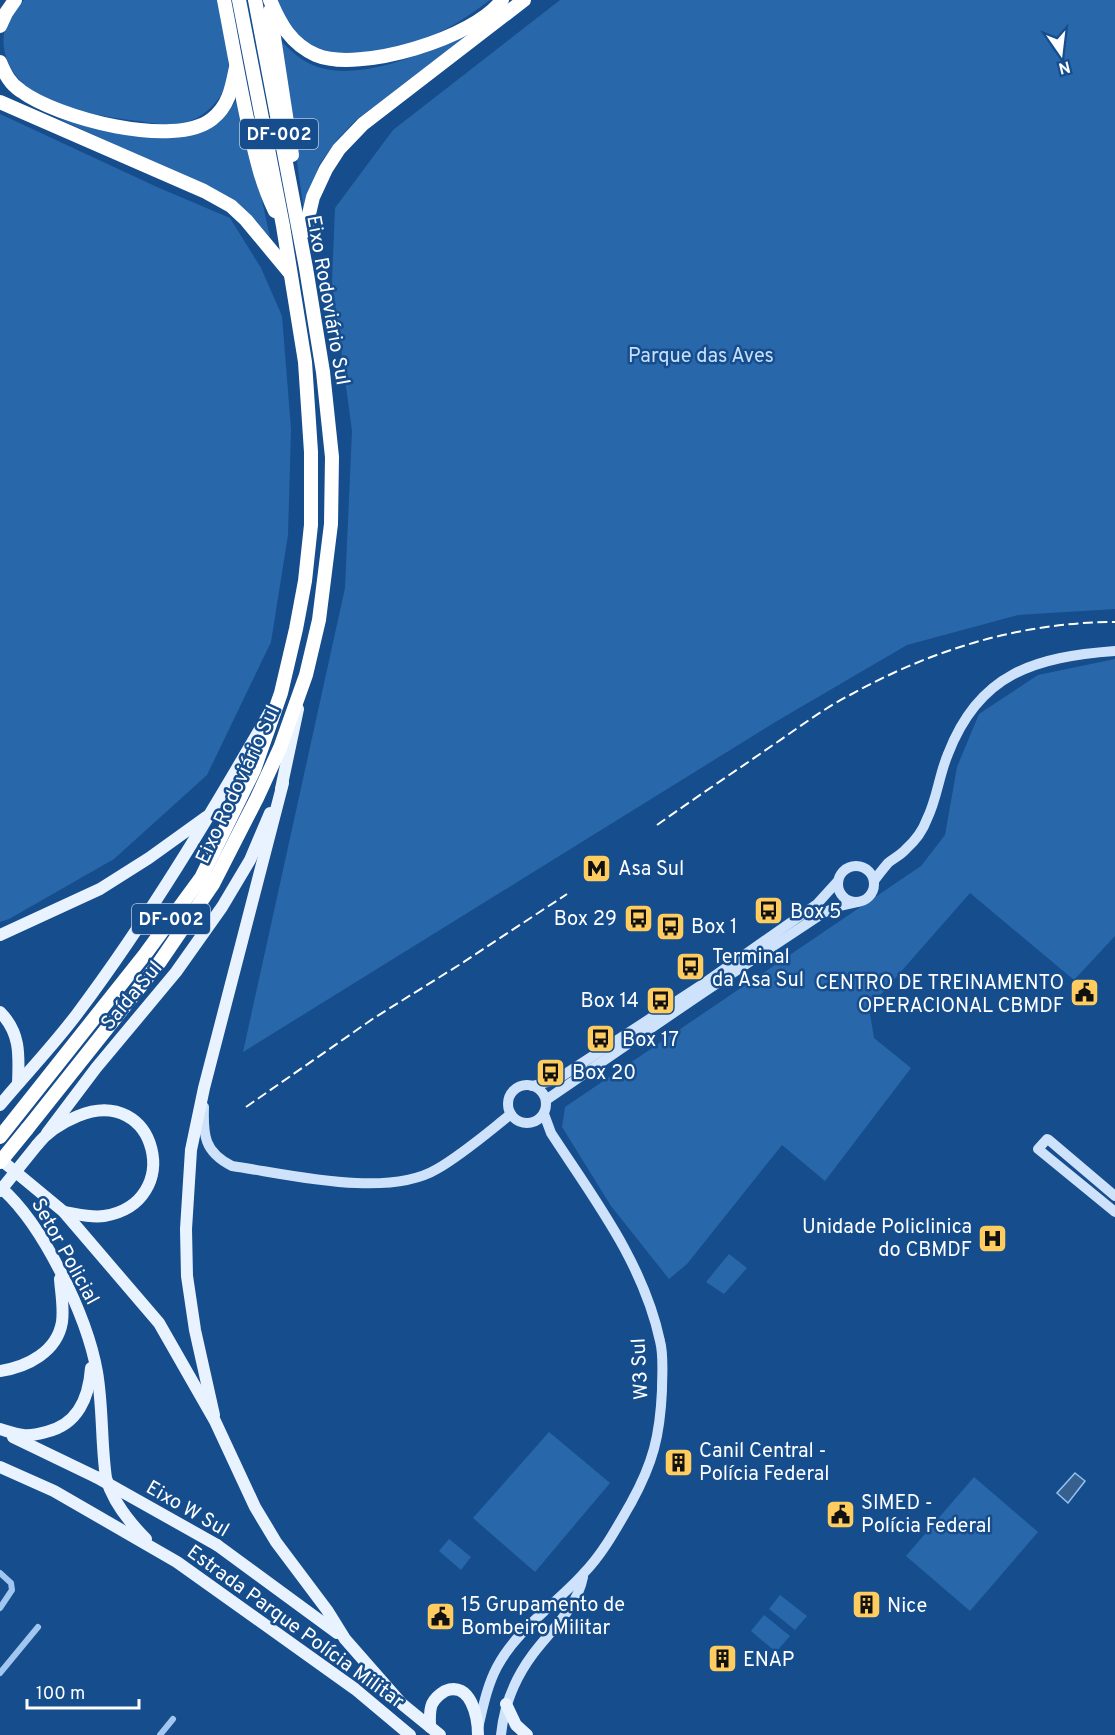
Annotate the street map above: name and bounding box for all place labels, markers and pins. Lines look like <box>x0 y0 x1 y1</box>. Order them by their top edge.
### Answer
metro station icon: Asa Sul <box>581 852 613 884</box>
place label: Asa Sul <box>618 857 684 883</box>
bus stop icon: Box 5 <box>753 895 785 927</box>
place label: Box 5 <box>790 900 842 926</box>
bus stop icon: Box 29 <box>622 902 654 934</box>
place label: Box 29 <box>554 907 617 933</box>
bus stop icon: Box 1 <box>654 910 686 942</box>
place label: Box 1 <box>691 915 738 941</box>
place label: Terminal da Asa Sul <box>712 945 804 994</box>
bus stop icon: Terminal da Asa Sul <box>675 951 707 983</box>
place label: CENTRO DE TREINAMENTO OPERACIONAL CBMDF <box>815 971 1064 1020</box>
public building icon: CENTRO DE TREINAMENTO OPERACIONAL CBMDF <box>1069 977 1101 1009</box>
bus stop icon: Box 14 <box>644 984 676 1016</box>
place label: Box 14 <box>580 989 639 1015</box>
bus stop icon: Box 17 <box>585 1023 617 1055</box>
place label: Box 17 <box>622 1028 679 1054</box>
bus stop icon: Box 20 <box>535 1056 567 1088</box>
place label: Box 20 <box>572 1061 636 1087</box>
place label: Unidade Policlinica do CBMDF <box>802 1215 972 1264</box>
hospital icon: Unidade Policlinica do CBMDF <box>977 1222 1009 1254</box>
place label: Canil Central - Polícia Federal <box>699 1439 830 1488</box>
building icon: Canil Central - Polícia Federal <box>662 1446 694 1478</box>
place label: SIMED - Polícia Federal <box>861 1491 992 1540</box>
public building icon: SIMED - Polícia Federal <box>824 1498 856 1530</box>
building icon: Nice <box>850 1589 882 1621</box>
place label: 15 Grupamento de Bombeiro Militar <box>461 1593 625 1642</box>
place label: Nice <box>887 1594 927 1620</box>
public building icon: 15 Grupamento de Bombeiro Militar <box>424 1600 456 1632</box>
building icon: ENAP <box>706 1643 738 1675</box>
place label: ENAP <box>743 1648 794 1674</box>

